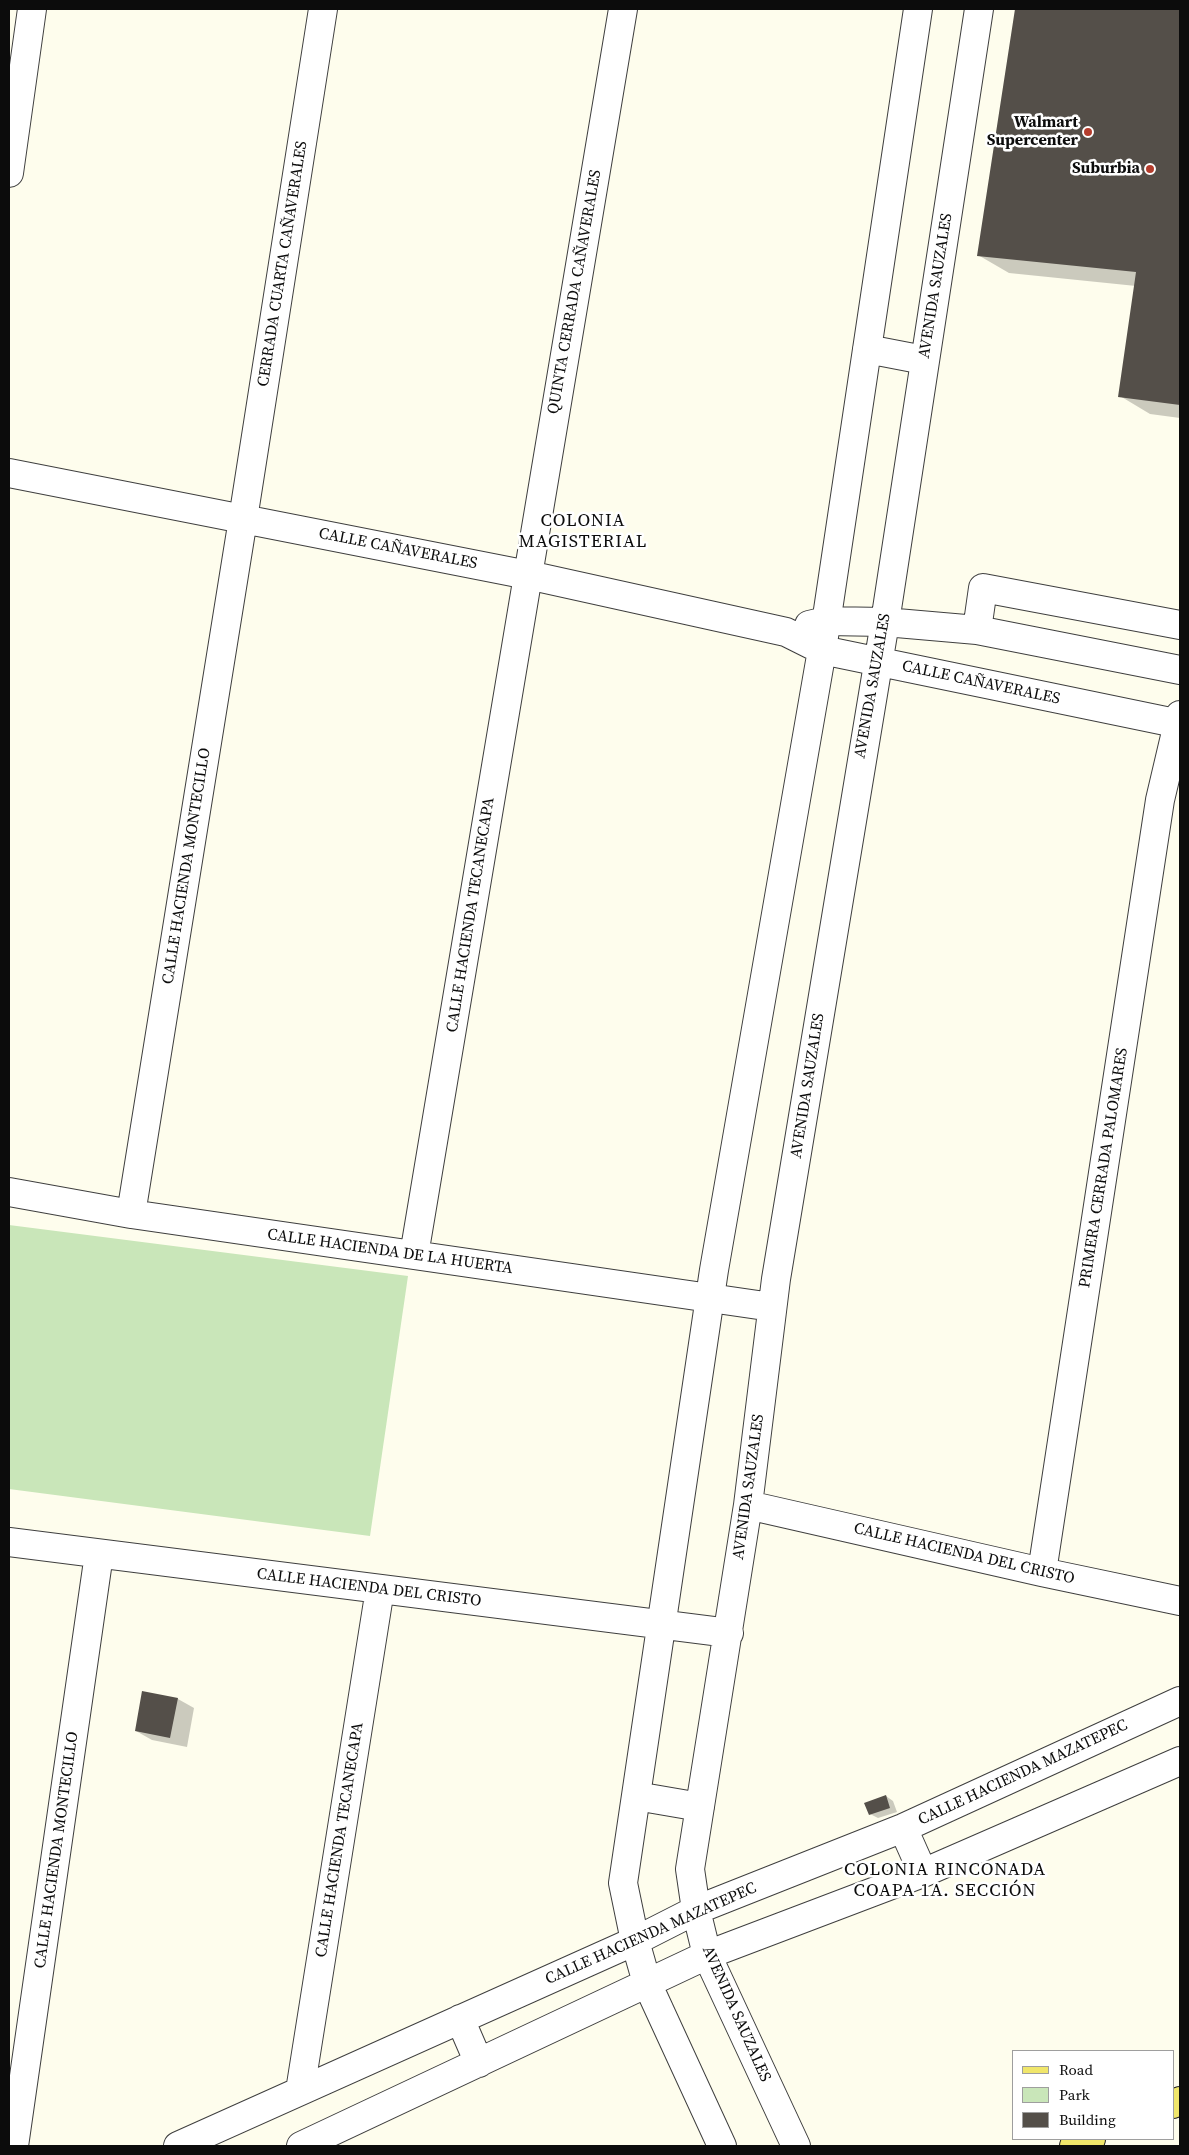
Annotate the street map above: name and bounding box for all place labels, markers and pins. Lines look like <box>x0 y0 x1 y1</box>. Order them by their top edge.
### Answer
place label: Walmart Supercenter <box>987 113 1078 151</box>
marker: Walmart Supercenter <box>1082 126 1094 138</box>
place label: Suburbia <box>1072 159 1140 179</box>
marker: Suburbia <box>1144 163 1156 175</box>

